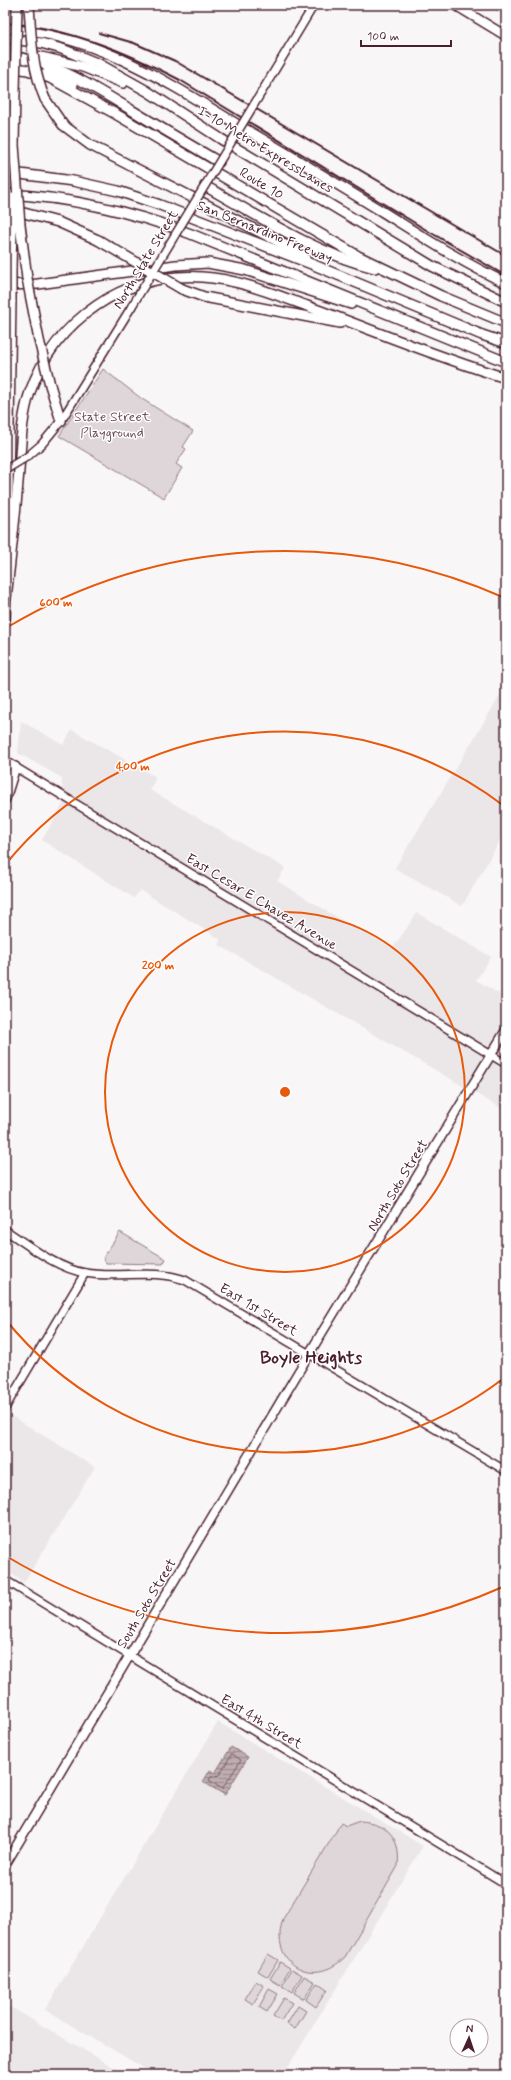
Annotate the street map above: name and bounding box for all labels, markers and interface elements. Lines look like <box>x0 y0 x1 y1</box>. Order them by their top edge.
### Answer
scale bar <box>361 22 451 48</box>
text: 100 m <box>367 29 399 45</box>
street label: I-10 Metro ExpressLanes <box>194 102 337 198</box>
street label: Route 10 <box>236 164 287 204</box>
street label: San Bernardino Freeway <box>194 196 335 267</box>
street label: North State Street <box>109 206 183 312</box>
park label: State Street Playground <box>74 408 151 442</box>
text: 600 m <box>39 595 73 611</box>
text: 400 m <box>116 759 150 775</box>
street label: East Cesar E Chavez Avenue <box>183 850 341 954</box>
text: 200 m <box>142 958 175 974</box>
centre of rings <box>278 1085 292 1099</box>
street label: North Soto Street <box>363 1136 433 1235</box>
street label: East 1st Street <box>216 1279 302 1341</box>
district label: Boyle Heights <box>260 1346 362 1370</box>
street label: South Soto Street <box>113 1555 181 1652</box>
street label: East 4th Street <box>217 1690 306 1754</box>
north arrow <box>449 2018 489 2058</box>
text: N <box>465 2022 473 2036</box>

